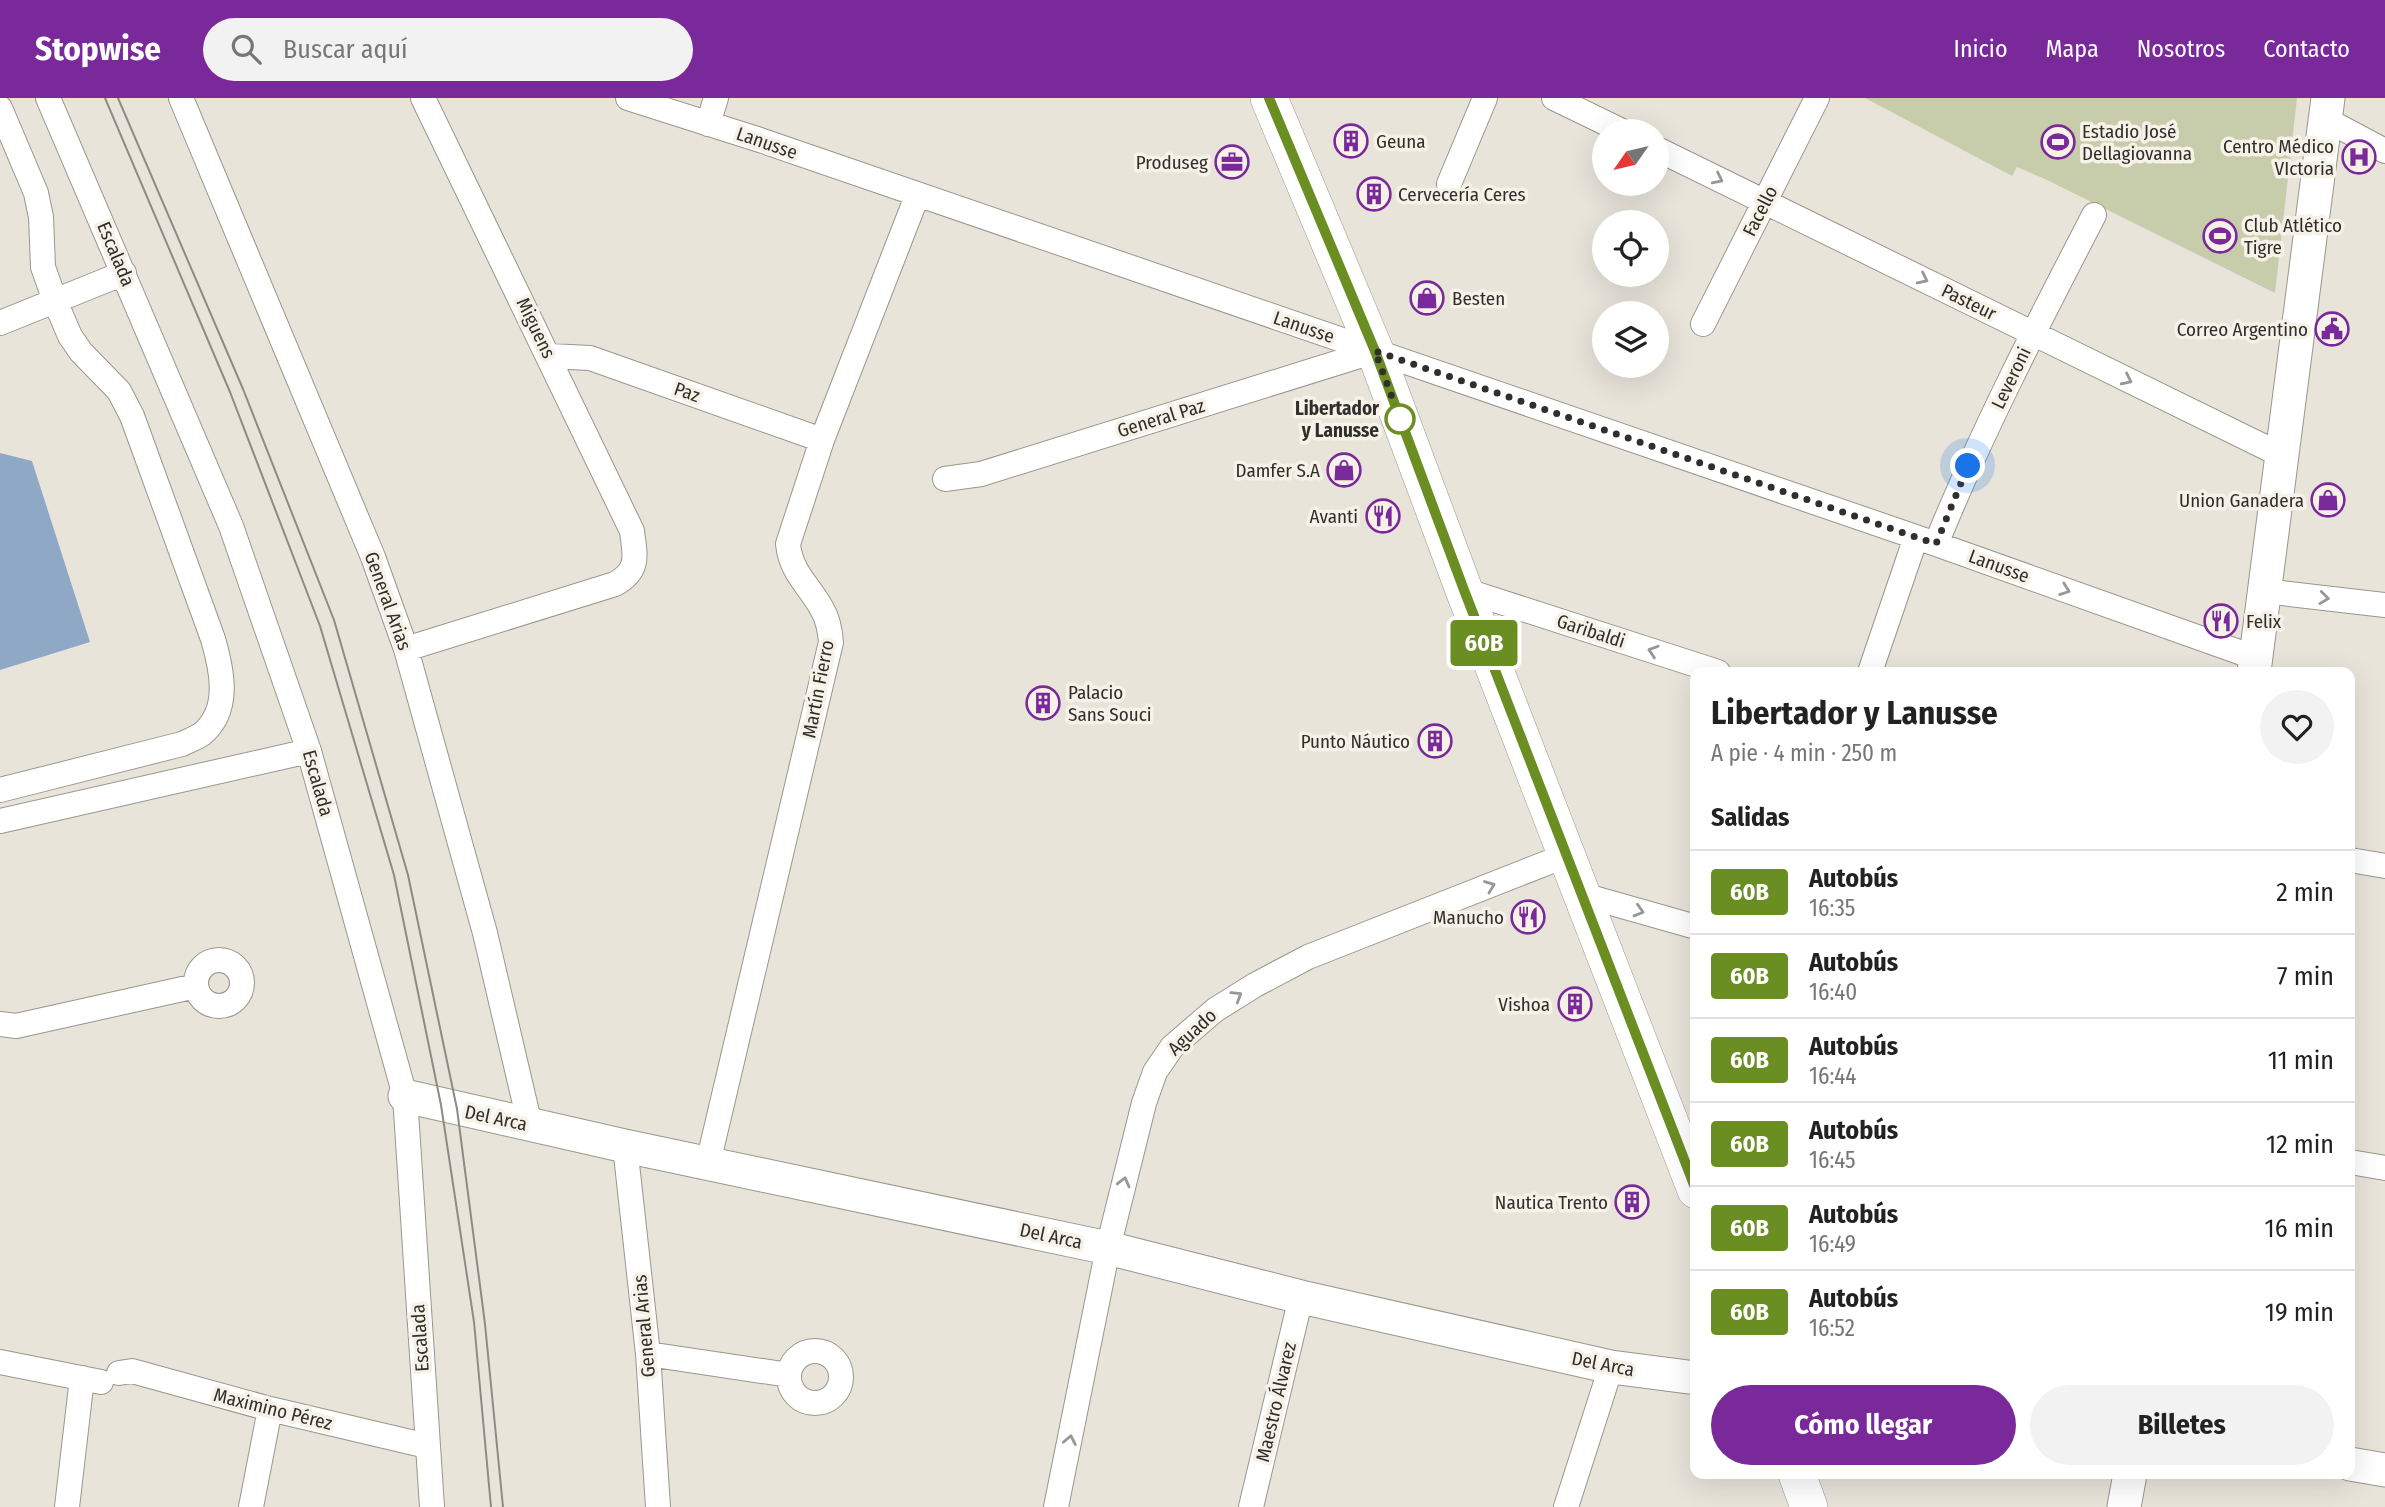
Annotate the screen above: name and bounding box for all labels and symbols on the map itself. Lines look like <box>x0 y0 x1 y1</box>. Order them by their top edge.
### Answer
north arrow <box>1592 119 1670 196</box>
place label: Estadio José Dellagiovanna <box>2082 120 2192 165</box>
street label: Lanusse <box>733 122 801 164</box>
building icon: Geuna <box>1332 122 1370 160</box>
sports icon: Estadio José Dellagiovanna <box>2039 123 2077 161</box>
place label: Geuna <box>1376 130 1426 153</box>
place label: Centro Médico VIctoria <box>2223 135 2334 180</box>
hospital icon: Centro Médico VIctoria <box>2340 138 2378 176</box>
office icon: Produseg <box>1213 143 1251 181</box>
place label: Produseg <box>1136 151 1208 174</box>
one-way arrow <box>1711 170 1723 184</box>
building icon: Cervecería Ceres <box>1355 175 1393 213</box>
street label: Facello <box>1738 182 1782 240</box>
place label: Cervecería Ceres <box>1398 183 1526 206</box>
place label: Club Atlético Tigre <box>2244 214 2342 259</box>
sports icon: Club Atlético Tigre <box>2201 217 2239 255</box>
street label: Escalada <box>92 218 140 290</box>
one-way arrow <box>1916 271 1928 285</box>
shop icon: Besten <box>1408 279 1446 317</box>
street label: Pasteur <box>1938 279 2000 325</box>
place label: Besten <box>1452 287 1505 310</box>
street label: Miguens <box>512 294 560 362</box>
street label: Lanusse <box>1270 306 1338 348</box>
public building icon: Correo Argentino <box>2313 310 2351 348</box>
place label: Correo Argentino <box>2177 318 2308 341</box>
street label: Leveroni <box>1986 343 2036 413</box>
one-way arrow <box>2120 371 2132 385</box>
street label: Paz <box>671 377 703 407</box>
street label: General Paz <box>1115 394 1208 442</box>
place label: Libertador y Lanusse <box>1295 397 1380 442</box>
marker: Libertador y Lanusse <box>1385 404 1415 434</box>
your location <box>1950 448 1985 483</box>
shop icon: Damfer S.A <box>1325 451 1363 489</box>
place label: Damfer S.A <box>1236 459 1320 482</box>
shop icon: Union Ganadera <box>2309 481 2347 519</box>
place label: Union Ganadera <box>2179 489 2304 512</box>
restaurant icon: Avanti <box>1364 497 1402 535</box>
place label: Avanti <box>1309 505 1358 528</box>
street label: Lanusse <box>1965 544 2033 588</box>
street label: General Arias <box>360 549 416 653</box>
one-way arrow <box>2058 582 2070 596</box>
one-way arrow <box>2318 591 2330 606</box>
restaurant icon: Felix <box>2202 602 2240 640</box>
street label: Garibaldi <box>1554 609 1628 653</box>
place label: Felix <box>2246 610 2282 633</box>
line badge: 60B <box>1444 620 1524 666</box>
street label: Martín Fierro <box>797 638 839 740</box>
one-way arrow <box>1648 645 1660 659</box>
place label: Palacio Sans Souci <box>1068 681 1152 726</box>
building icon: Palacio Sans Souci <box>1024 684 1062 722</box>
building icon: Punto Náutico <box>1416 722 1454 760</box>
place label: Punto Náutico <box>1301 730 1410 753</box>
street label: Escalada <box>298 747 338 819</box>
one-way arrow <box>1483 880 1495 894</box>
restaurant icon: Manucho <box>1509 898 1547 936</box>
one-way arrow <box>1633 903 1645 917</box>
place label: Manucho <box>1433 906 1504 929</box>
building icon: Vishoa <box>1556 985 1594 1023</box>
one-way arrow <box>1229 991 1242 1004</box>
place label: Vishoa <box>1498 993 1550 1016</box>
street label: Aguado <box>1163 1004 1221 1060</box>
street label: Del Arca <box>463 1100 529 1136</box>
one-way arrow <box>1116 1176 1130 1188</box>
building icon: Nautica Trento <box>1613 1183 1651 1221</box>
place label: Nautica Trento <box>1495 1191 1608 1214</box>
street label: Del Arca <box>1018 1218 1084 1254</box>
street label: General Arias <box>628 1274 660 1378</box>
street label: Escalada <box>406 1303 434 1373</box>
street label: Maestro Álvarez <box>1251 1339 1301 1464</box>
street label: Del Arca <box>1570 1347 1636 1381</box>
street label: Maximino Pérez <box>211 1383 335 1435</box>
one-way arrow <box>1061 1434 1076 1446</box>

